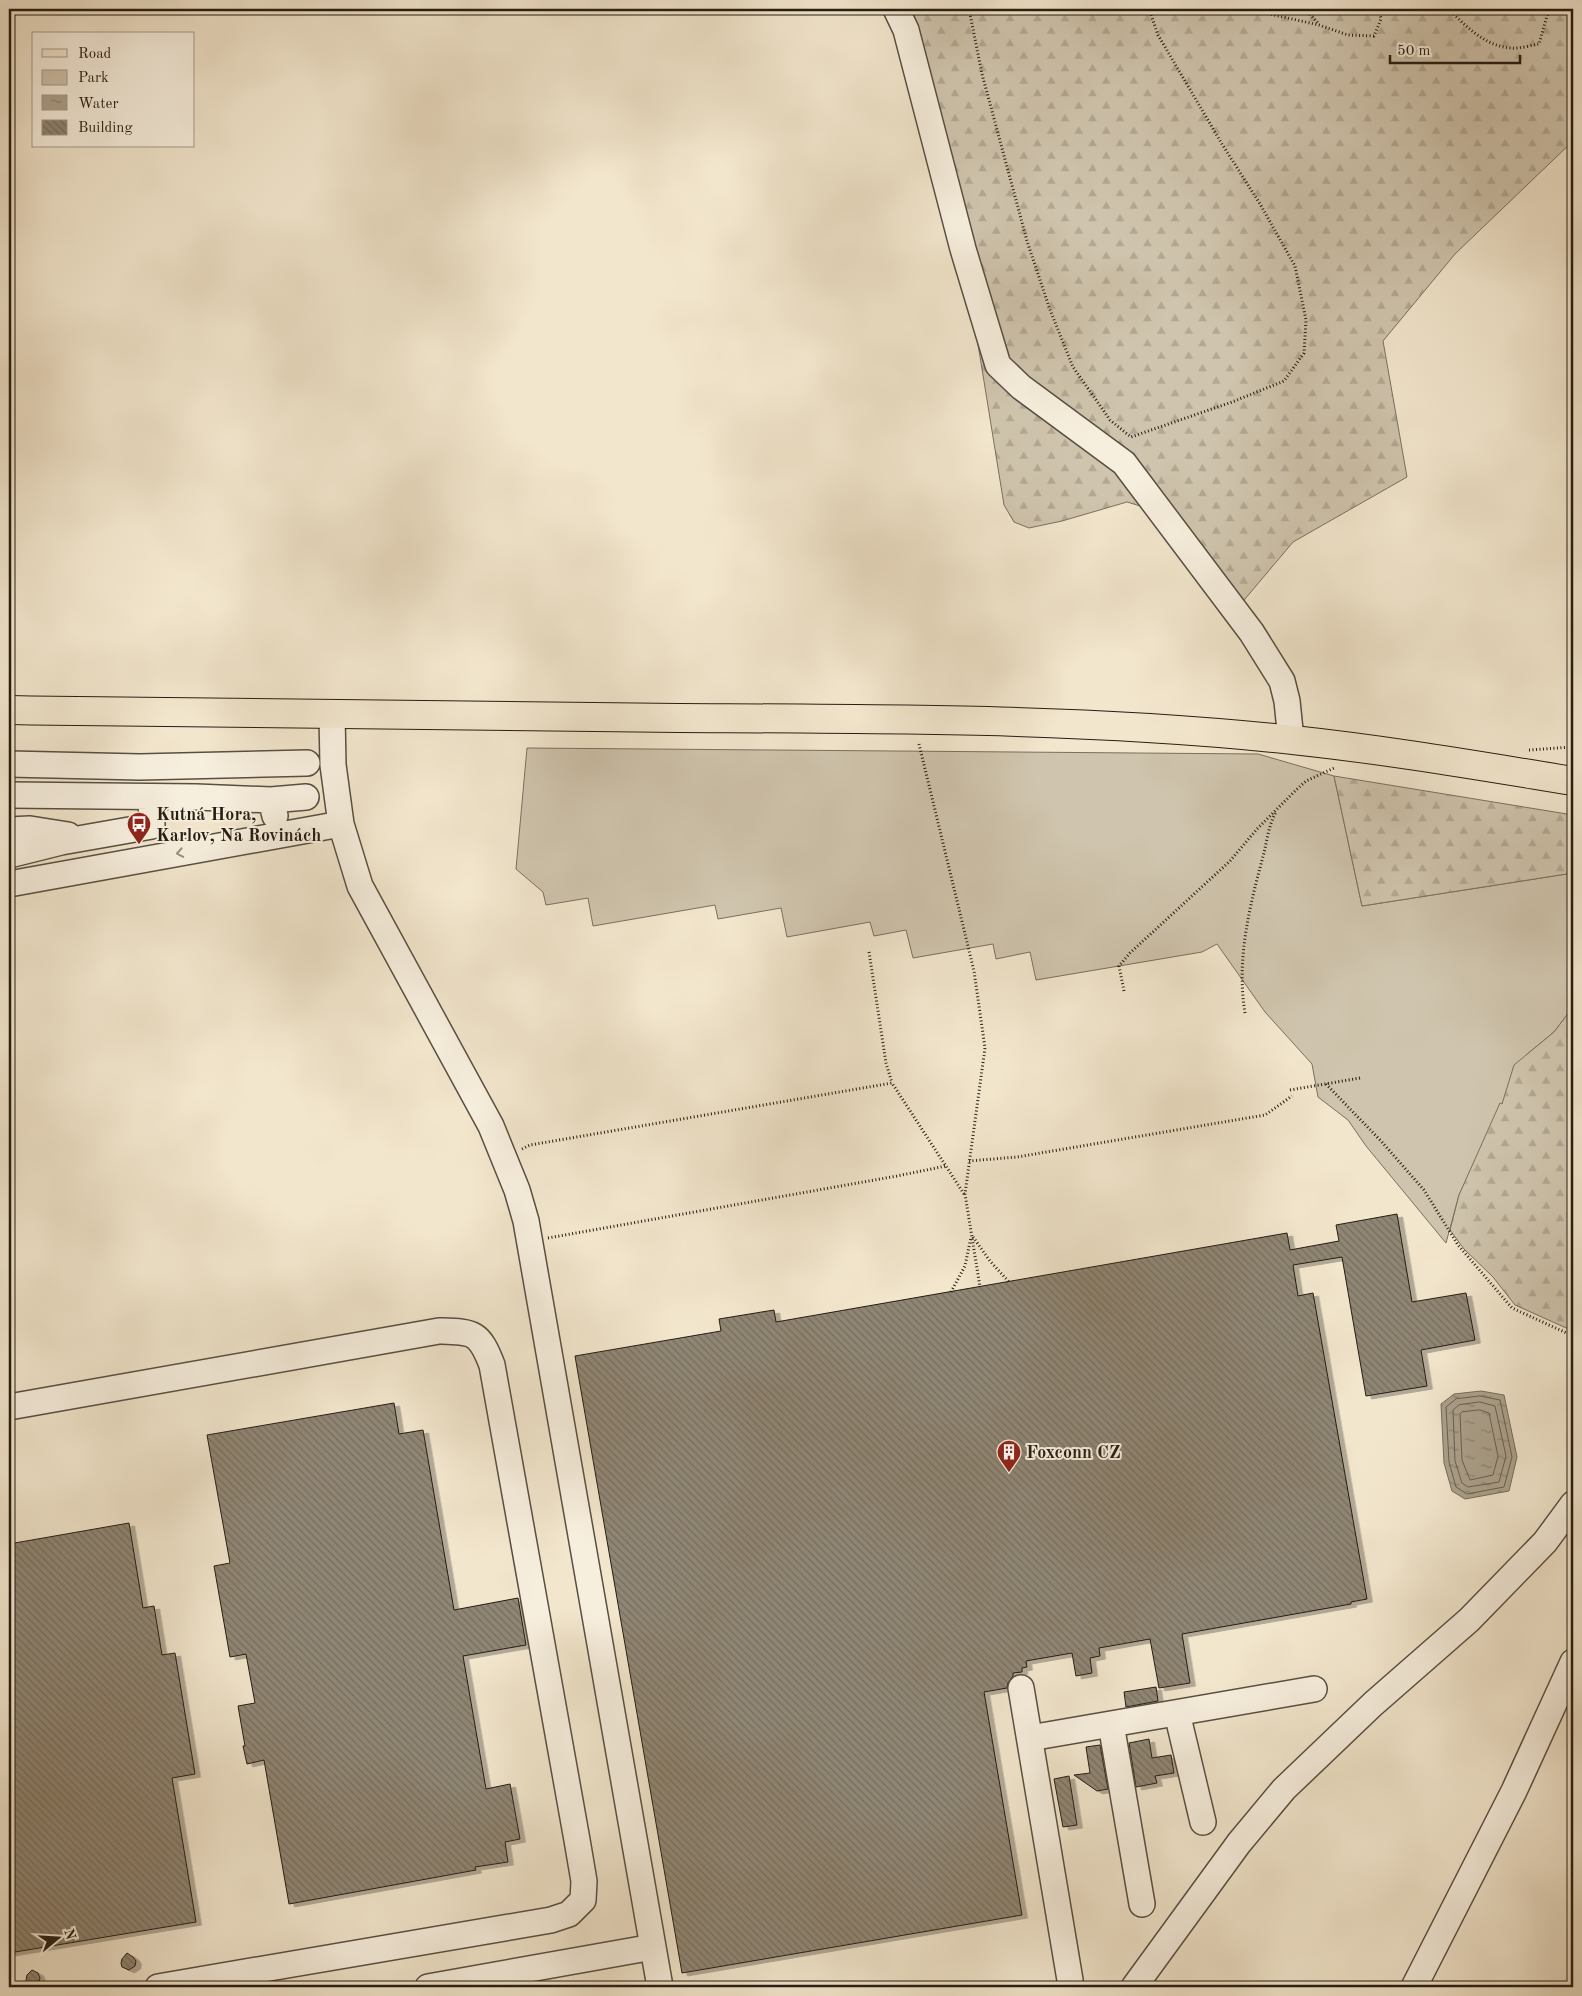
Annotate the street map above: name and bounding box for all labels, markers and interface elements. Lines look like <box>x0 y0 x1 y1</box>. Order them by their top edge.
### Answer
legend <box>32 32 195 148</box>
scale bar <box>1390 32 1520 64</box>
text: 50 m <box>1397 44 1431 59</box>
text: Road <box>78 47 112 62</box>
text: Park <box>78 71 109 86</box>
text: Water <box>78 97 119 112</box>
text: Building <box>78 121 133 136</box>
place label: Kutná Hora, Karlov, Na Rovinách <box>156 806 321 845</box>
bus stop icon: Kutná Hora, Karlov, Na Rovinách <box>126 811 152 845</box>
one-way arrow <box>176 848 185 858</box>
building icon: Foxconn CZ <box>996 1439 1022 1473</box>
place label: Foxconn CZ <box>1026 1444 1121 1462</box>
north arrow <box>32 1914 82 1964</box>
text: N <box>61 1927 78 1942</box>

